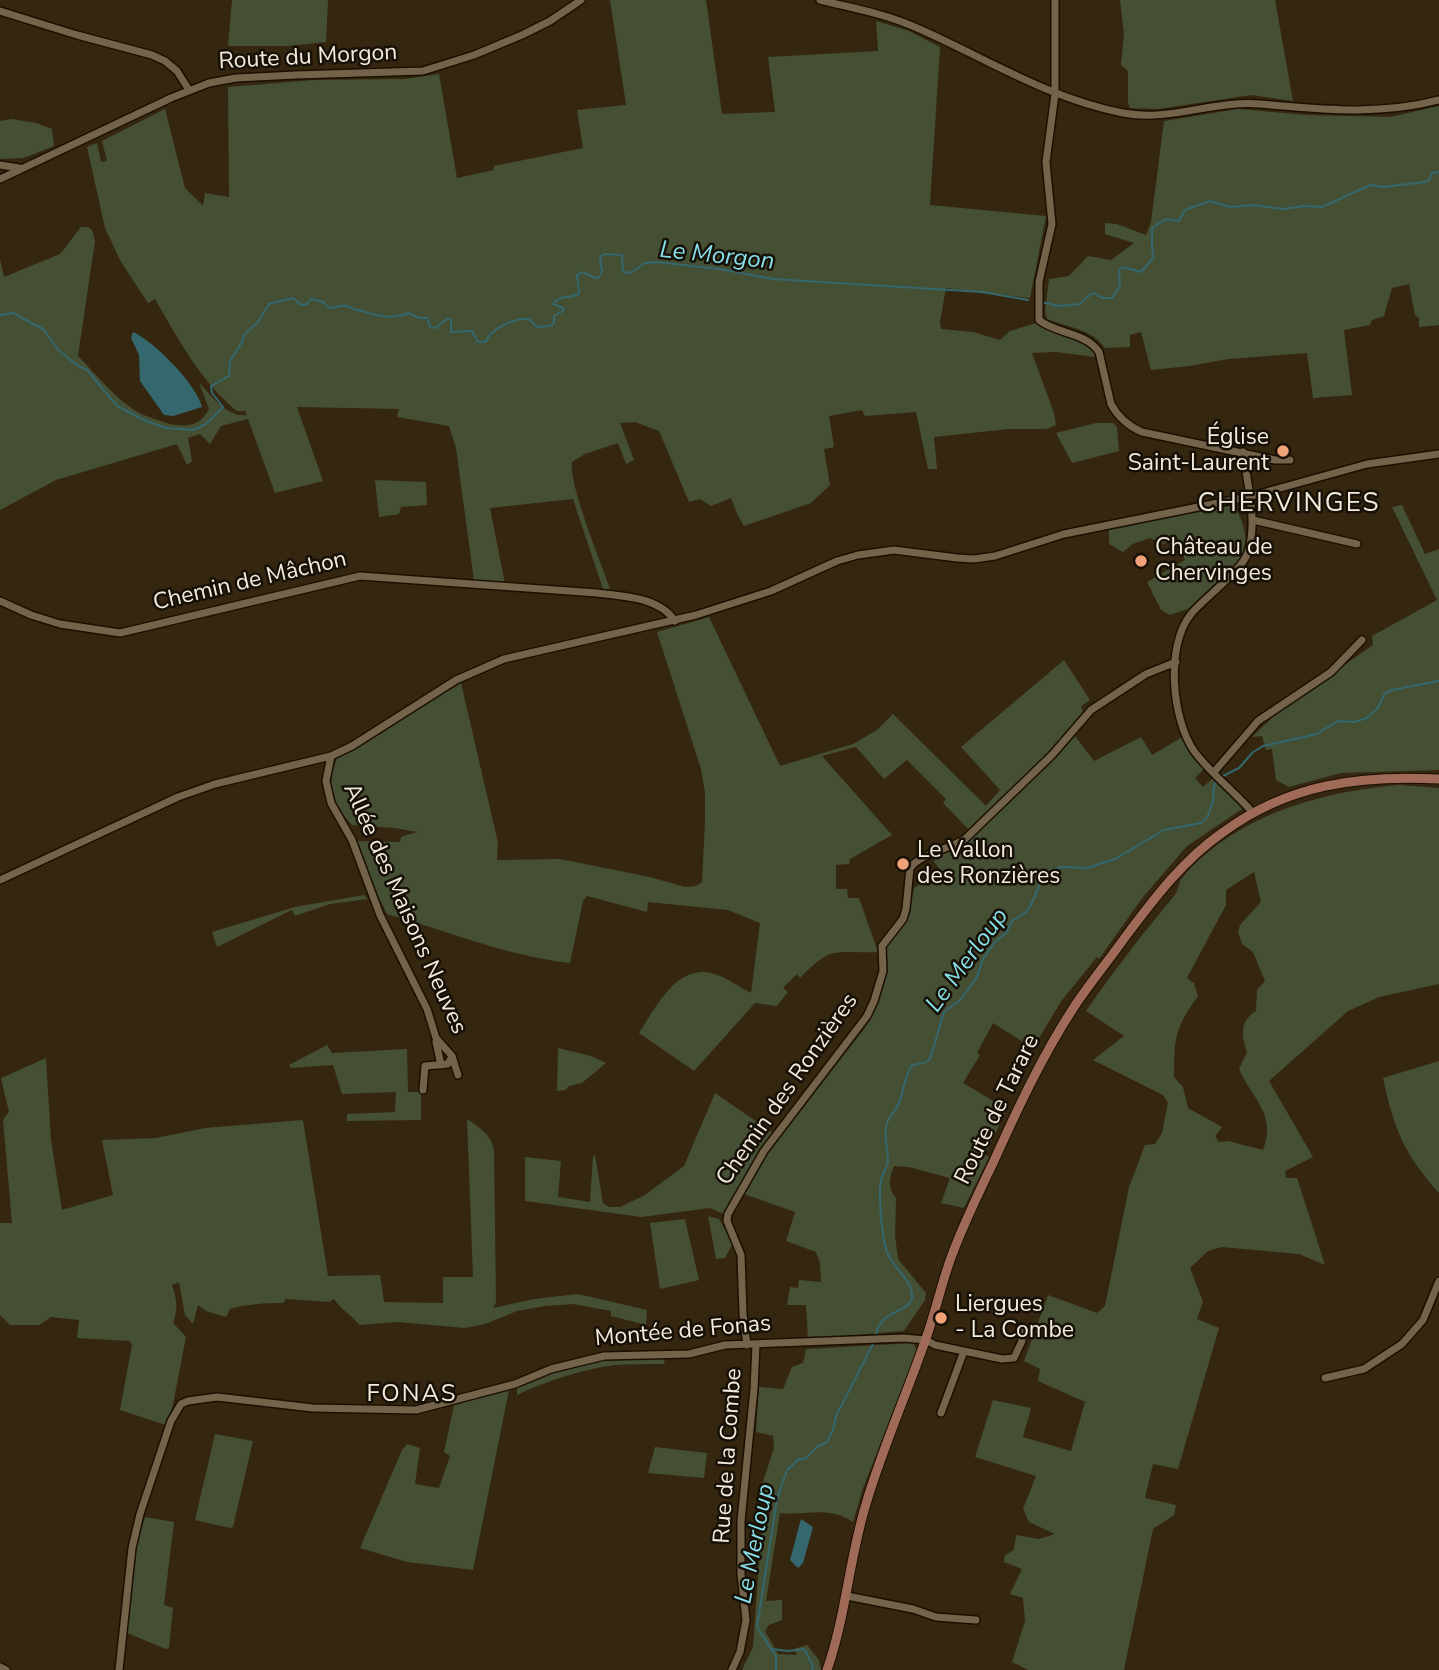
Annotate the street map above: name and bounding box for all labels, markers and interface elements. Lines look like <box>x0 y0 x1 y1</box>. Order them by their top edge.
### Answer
street label: Route du Morgon <box>218 40 398 76</box>
water label: Le Morgon <box>658 237 776 277</box>
place label: Église Saint-Laurent <box>1128 424 1269 478</box>
marker: Église Saint-Laurent <box>1275 443 1291 459</box>
district label: CHERVINGES <box>1199 489 1379 521</box>
place label: Château de Chervinges <box>1155 534 1273 588</box>
street label: Chemin de Mâchon <box>151 546 349 618</box>
marker: Château de Chervinges <box>1133 553 1149 569</box>
street label: Allée des Maisons Neuves <box>336 779 472 1039</box>
place label: Le Vallon des Ronzières <box>917 837 1060 891</box>
marker: Le Vallon des Ronzières <box>895 856 911 872</box>
water label: Le Merloup <box>921 903 1015 1019</box>
street label: Chemin des Ronzières <box>711 989 865 1191</box>
street label: Route de Tarare <box>950 1031 1046 1189</box>
place label: Liergues - La Combe <box>955 1291 1074 1345</box>
marker: Liergues - La Combe <box>933 1310 949 1326</box>
street label: Montée de Fonas <box>594 1311 772 1353</box>
street label: Rue de la Combe <box>709 1367 749 1545</box>
district label: FONAS <box>367 1381 457 1409</box>
water label: Le Merloup <box>730 1482 782 1606</box>

